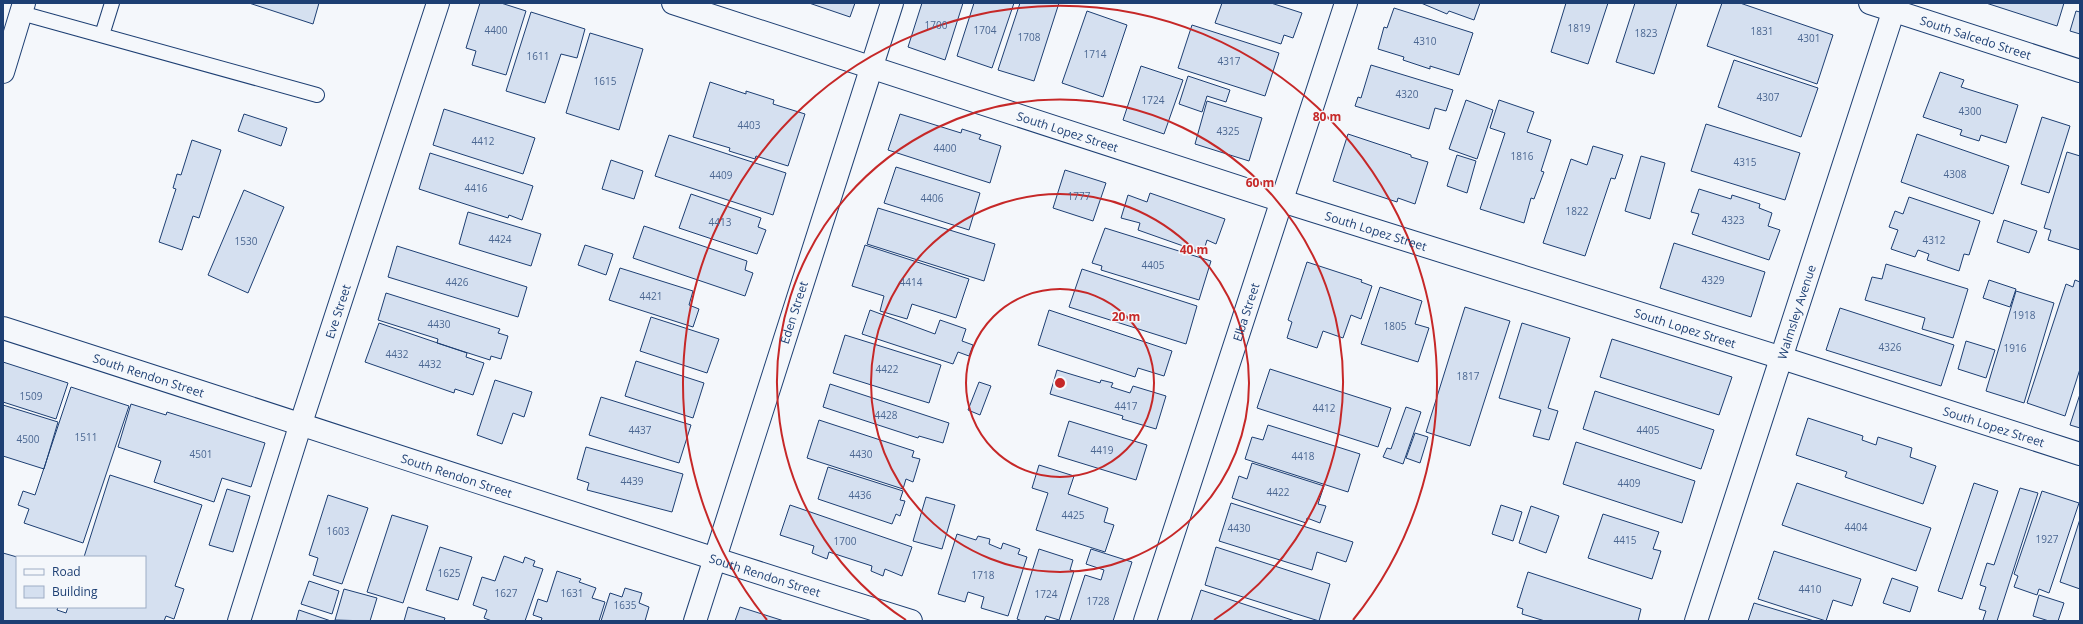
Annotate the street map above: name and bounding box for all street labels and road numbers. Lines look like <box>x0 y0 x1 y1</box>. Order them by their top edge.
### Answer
street label: South Salcedo Street <box>1918 11 2033 63</box>
street label: South Lopez Street <box>1015 107 1121 156</box>
street label: South Lopez Street <box>1323 207 1429 255</box>
street label: Walmsley Avenue <box>1773 262 1819 361</box>
street label: Eden Street <box>775 279 811 346</box>
street label: Elba Street <box>1228 281 1263 343</box>
street label: Eve Street <box>321 282 354 341</box>
street label: South Lopez Street <box>1632 304 1738 352</box>
street label: South Rendon Street <box>91 349 206 401</box>
street label: South Lopez Street <box>1941 402 2047 451</box>
street label: South Rendon Street <box>399 449 514 501</box>
street label: South Rendon Street <box>707 549 823 601</box>

